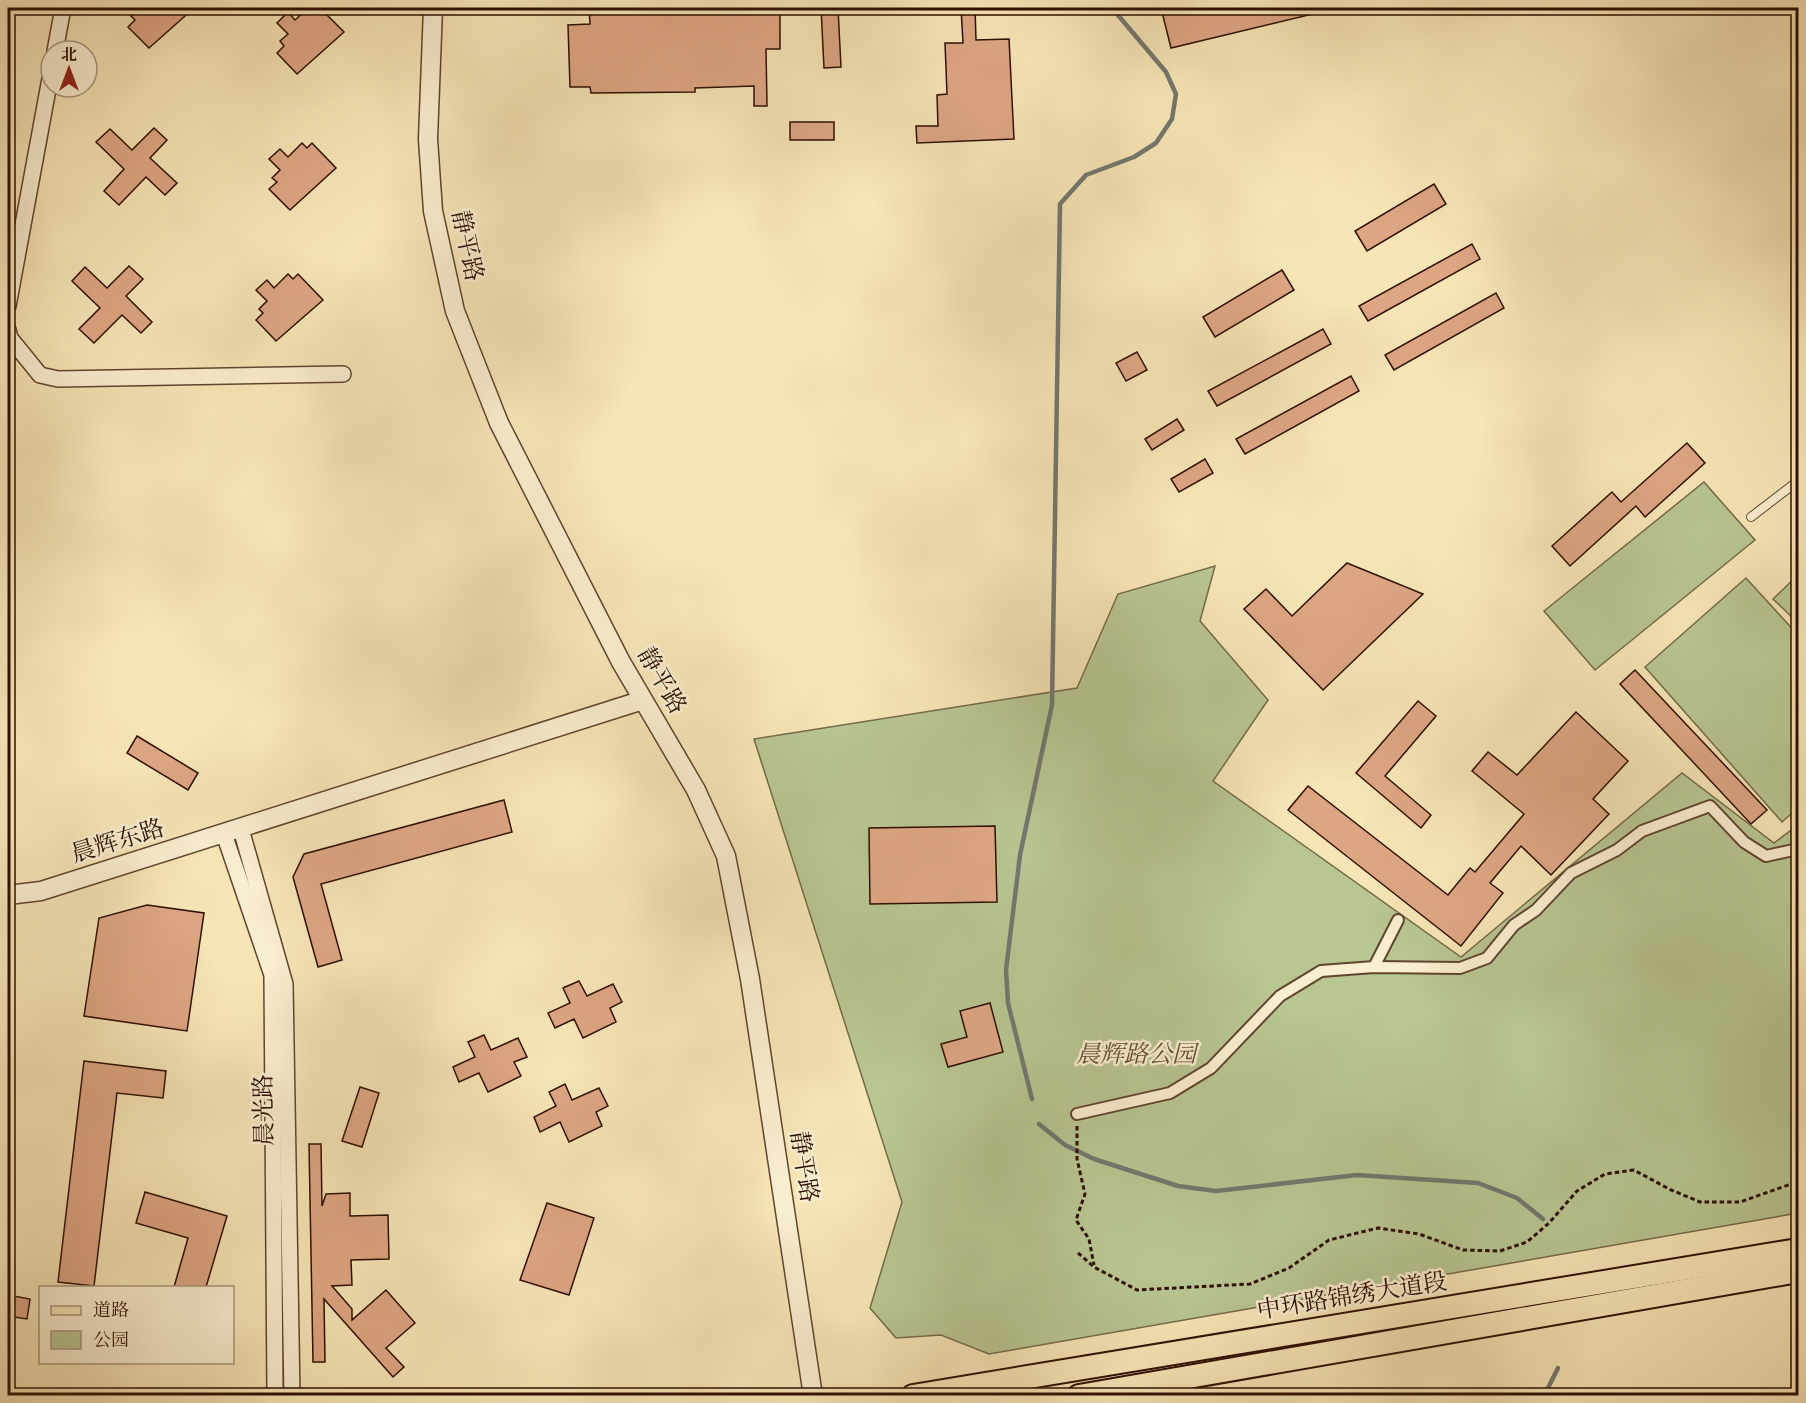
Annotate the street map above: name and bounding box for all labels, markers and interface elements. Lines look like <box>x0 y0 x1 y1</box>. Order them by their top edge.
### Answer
north arrow <box>39 39 99 99</box>
text: 北 <box>61 46 77 66</box>
street label: 静平路 <box>443 208 489 284</box>
street label: 静平路 <box>630 642 692 720</box>
street label: 晨辉东路 <box>68 813 168 871</box>
park label: 晨辉路公园 <box>1076 1040 1200 1071</box>
street label: 晨光路 <box>249 1074 281 1146</box>
street label: 静平路 <box>782 1129 824 1205</box>
street label: 中环路锦绣大道段 <box>1255 1267 1449 1327</box>
legend <box>39 1286 234 1364</box>
text: 道路 <box>93 1300 129 1323</box>
text: 公园 <box>93 1330 129 1353</box>

